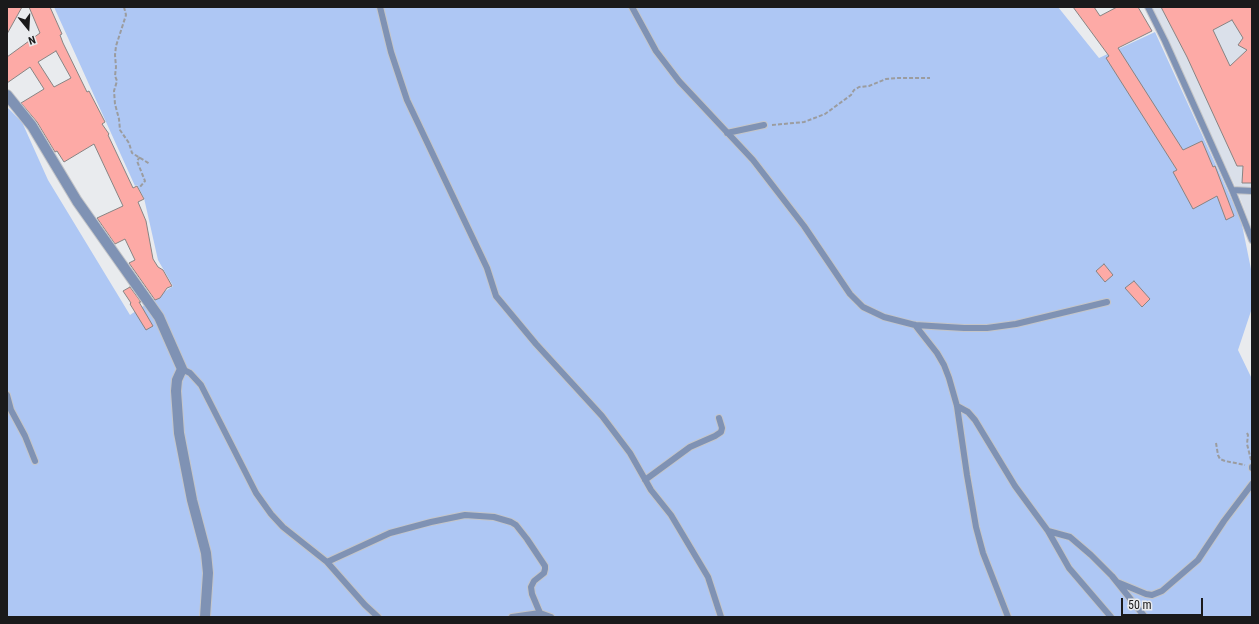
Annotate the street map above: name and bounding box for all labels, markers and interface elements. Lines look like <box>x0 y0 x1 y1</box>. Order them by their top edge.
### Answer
north arrow <box>8 8 48 48</box>
text: N <box>27 33 37 47</box>
scale bar <box>1123 590 1205 616</box>
text: 50 m <box>1128 598 1152 612</box>

